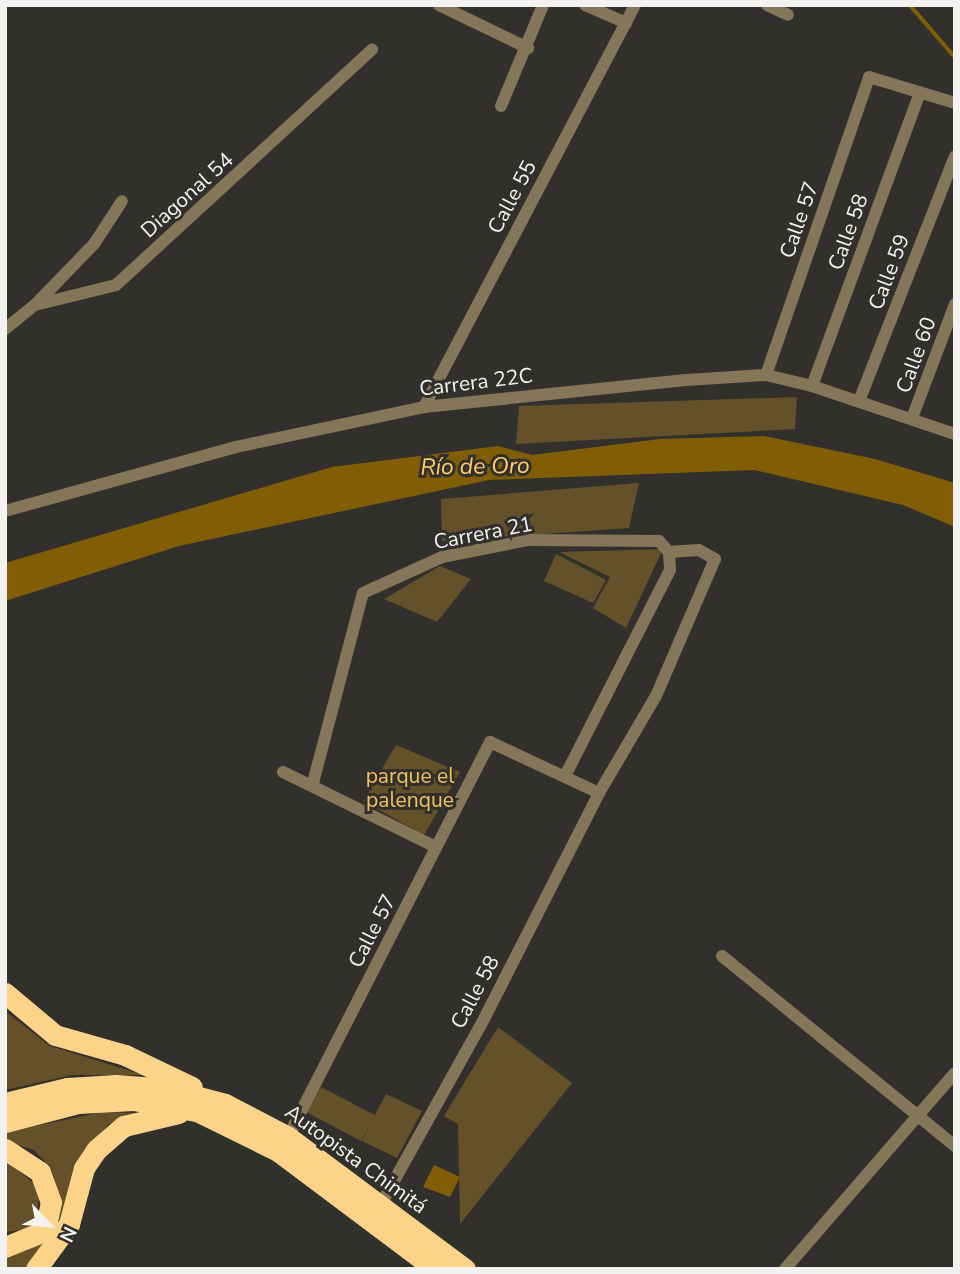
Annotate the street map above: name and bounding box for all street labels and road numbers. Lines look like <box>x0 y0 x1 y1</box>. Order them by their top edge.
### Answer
street label: Diagonal 54 <box>136 147 238 243</box>
street label: Calle 55 <box>482 156 542 238</box>
street label: Calle 57 <box>774 179 824 261</box>
street label: Calle 58 <box>823 191 873 273</box>
street label: Calle 59 <box>863 231 915 313</box>
street label: Calle 60 <box>891 314 941 396</box>
street label: Carrera 22C <box>418 363 534 401</box>
street label: Carrera 21 <box>431 511 535 555</box>
street label: Calle 57 <box>343 890 401 972</box>
street label: Calle 58 <box>445 951 505 1033</box>
street label: Autopista Chimitá <box>280 1099 432 1219</box>

